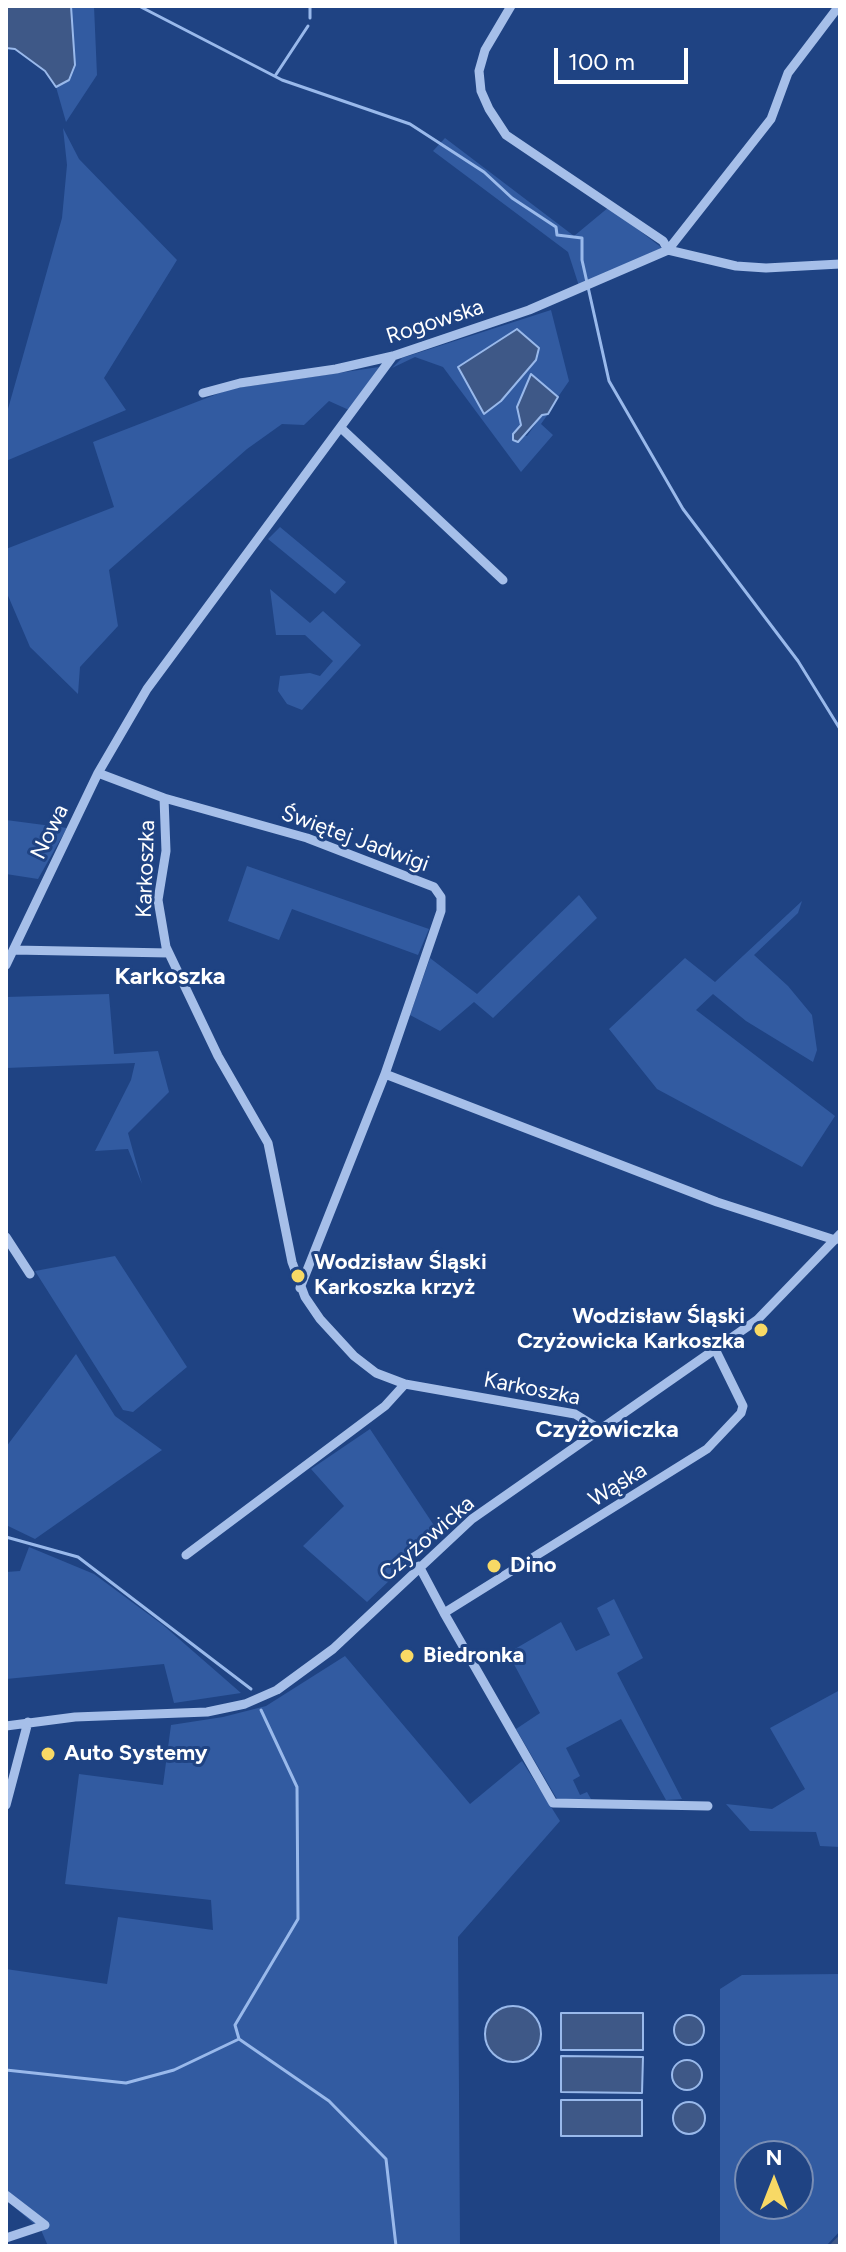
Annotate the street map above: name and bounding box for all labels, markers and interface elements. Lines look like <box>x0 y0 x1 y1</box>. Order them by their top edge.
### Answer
scale bar <box>558 32 692 82</box>
text: 100 m <box>568 47 635 76</box>
street label: Rogowska <box>383 294 487 350</box>
street label: Nowa <box>25 800 75 864</box>
street label: Świętej Jadwigi <box>278 800 432 878</box>
street label: Karkoszka <box>131 820 161 918</box>
district label: Karkoszka <box>114 963 226 991</box>
place label: Wodzisław Śląski Karkoszka krzyż <box>314 1250 487 1302</box>
marker: Wodzisław Śląski Karkoszka krzyż <box>289 1267 307 1285</box>
place label: Wodzisław Śląski Czyżowicka Karkoszka <box>517 1304 745 1356</box>
marker: Wodzisław Śląski Czyżowicka Karkoszka <box>752 1321 770 1339</box>
street label: Karkoszka <box>481 1367 583 1411</box>
district label: Czyżowiczka <box>535 1416 679 1444</box>
street label: Wąska <box>584 1457 652 1513</box>
street label: Czyżowicka <box>374 1491 480 1587</box>
place label: Dino <box>510 1553 556 1579</box>
marker: Dino <box>485 1557 503 1575</box>
place label: Biedronka <box>423 1643 524 1669</box>
marker: Biedronka <box>398 1647 416 1665</box>
place label: Auto Systemy <box>64 1741 208 1767</box>
marker: Auto Systemy <box>39 1745 57 1763</box>
north arrow <box>734 2140 814 2220</box>
text: N <box>765 2144 783 2171</box>

